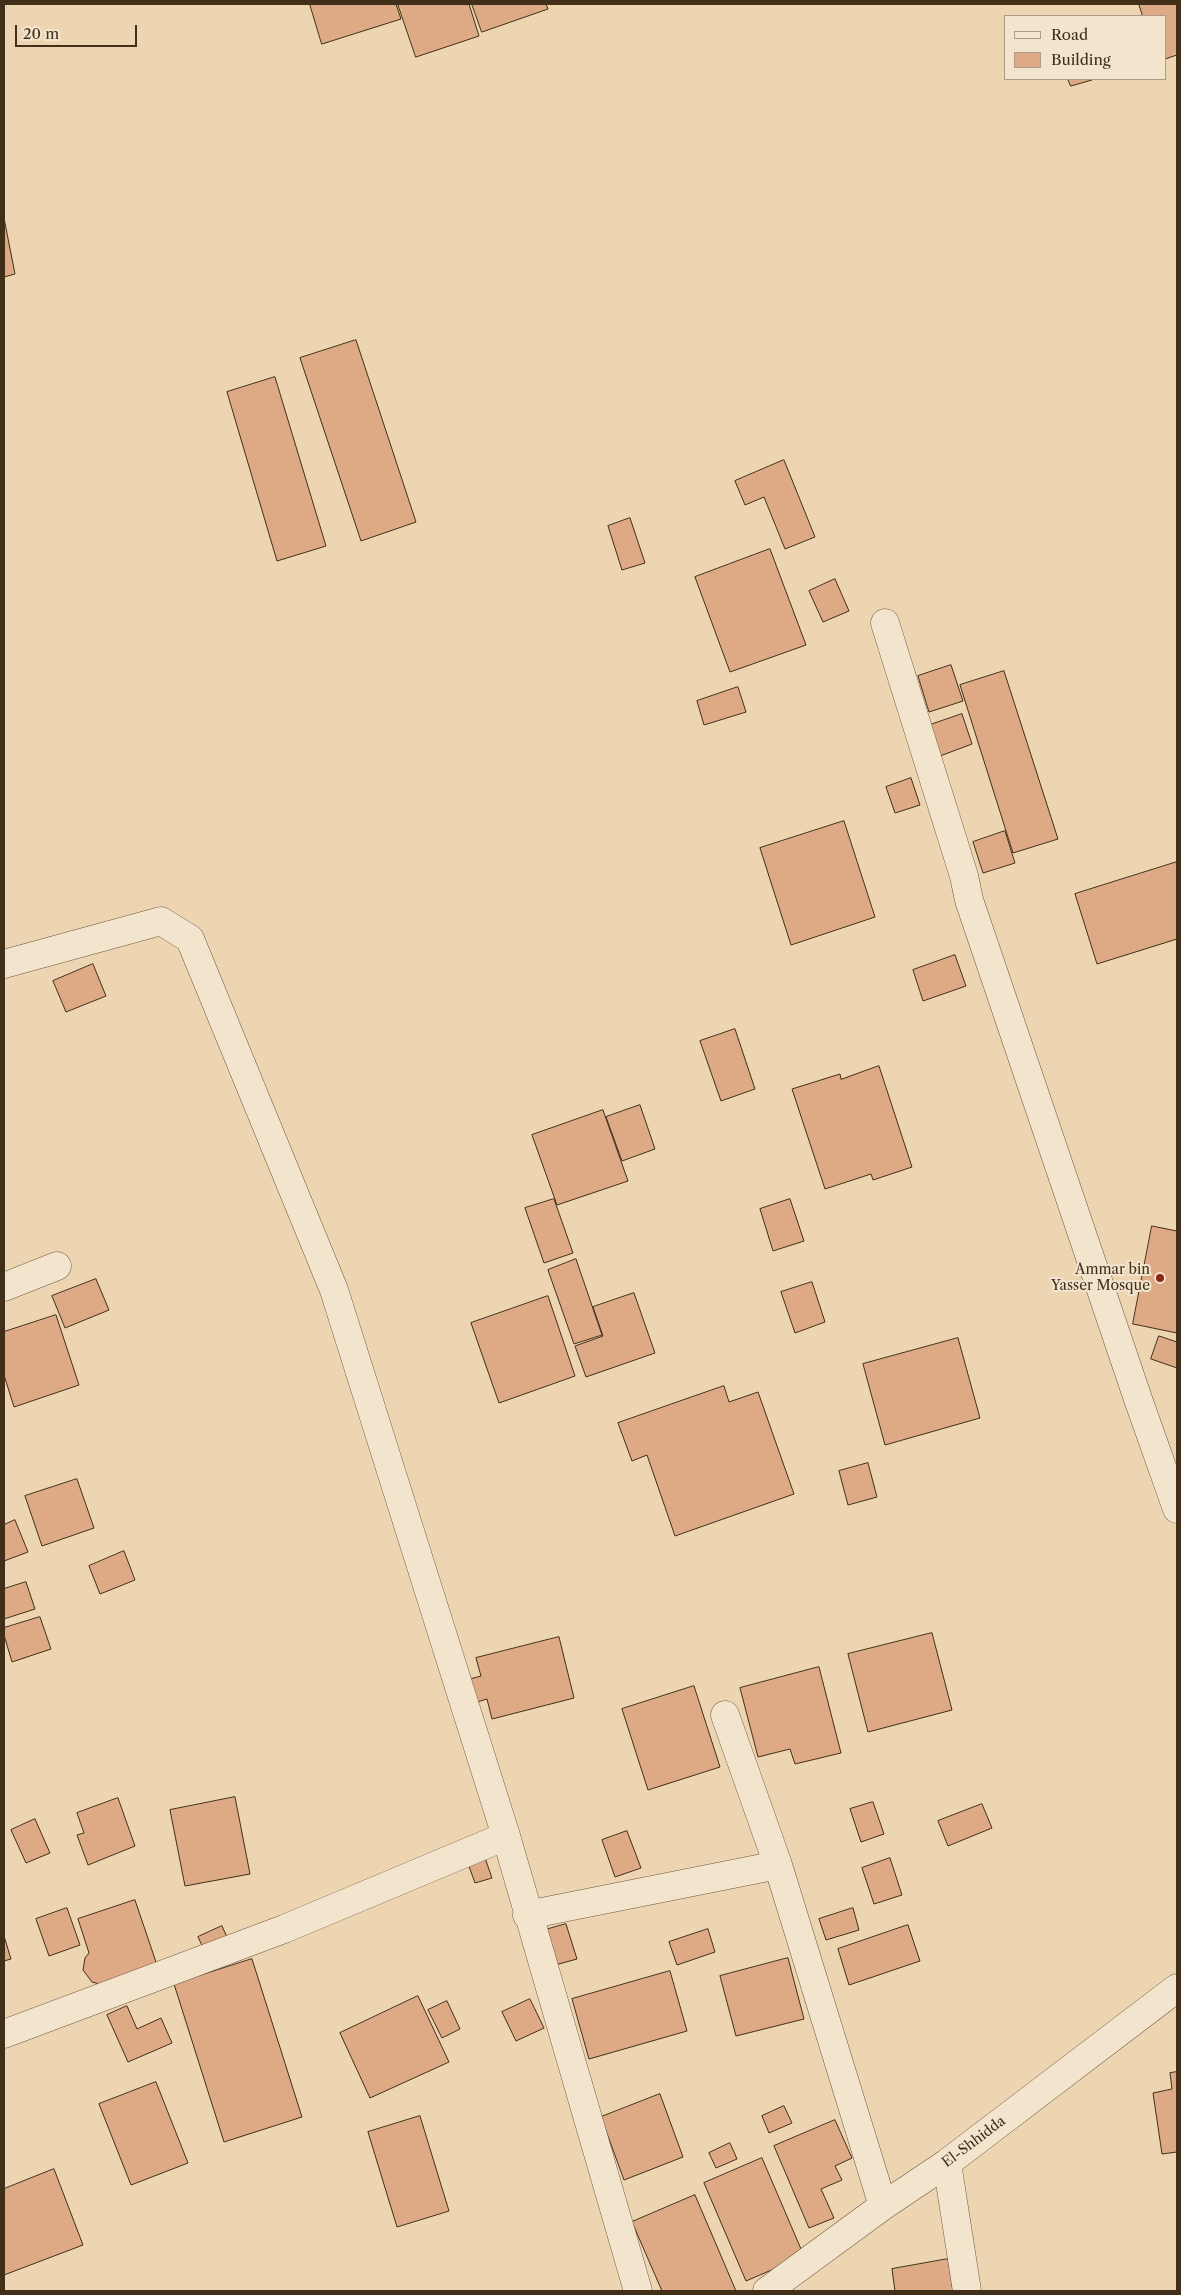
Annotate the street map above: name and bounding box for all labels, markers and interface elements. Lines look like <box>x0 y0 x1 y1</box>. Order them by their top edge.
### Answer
scale bar <box>18 15 140 47</box>
legend <box>1004 15 1166 80</box>
text: 20 m <box>23 24 59 43</box>
text: Road <box>1051 25 1088 44</box>
text: Building <box>1051 50 1111 69</box>
place label: Ammar bin Yasser Mosque <box>1051 1262 1150 1294</box>
marker: Ammar bin Yasser Mosque <box>1154 1272 1166 1284</box>
street label: El-Shhidda <box>939 2113 1009 2171</box>

